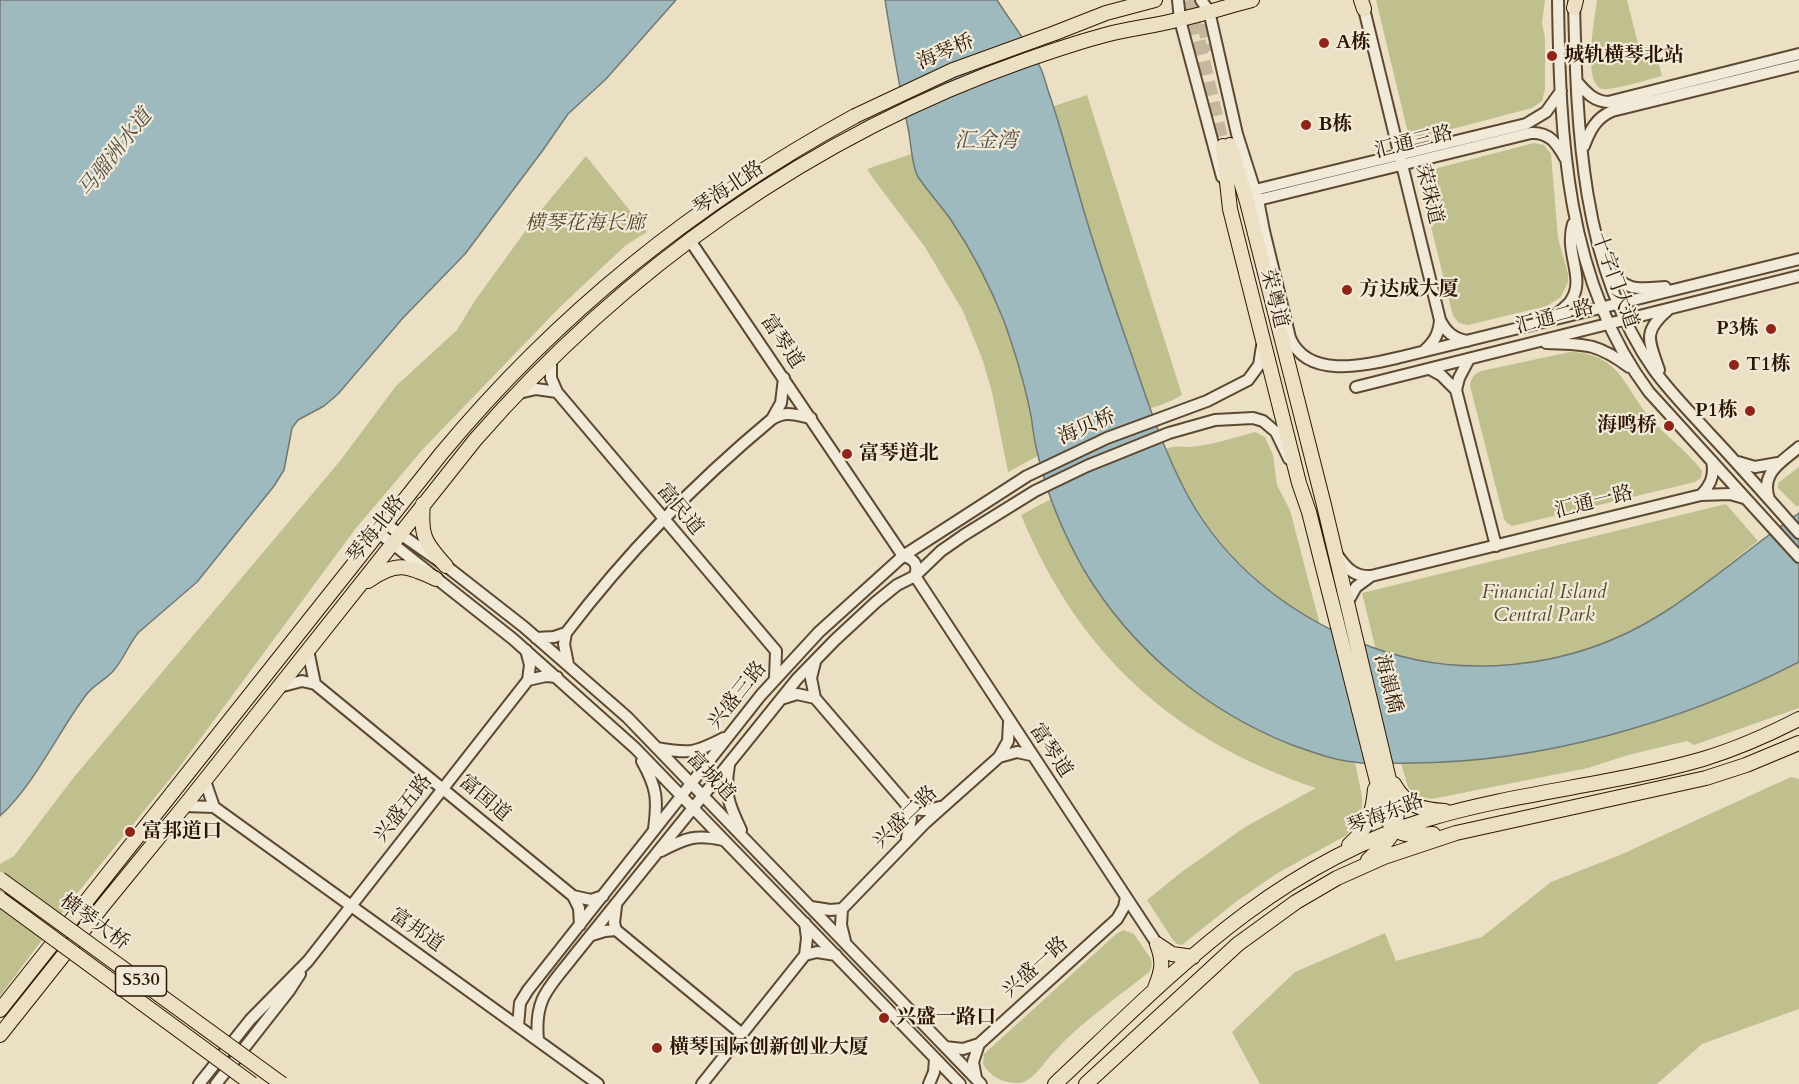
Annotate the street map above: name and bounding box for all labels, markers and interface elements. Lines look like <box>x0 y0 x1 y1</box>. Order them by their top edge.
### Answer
street label: 海琴桥 <box>914 30 978 76</box>
place label: A栋 <box>1336 31 1371 55</box>
marker: A栋 <box>1317 36 1331 50</box>
place label: 城轨横琴北站 <box>1564 44 1684 68</box>
marker: 城轨横琴北站 <box>1545 49 1559 63</box>
water label: 马骝洲水道 <box>74 105 158 203</box>
place label: B栋 <box>1318 113 1352 137</box>
marker: B栋 <box>1299 118 1313 132</box>
street label: 汇通三路 <box>1372 122 1456 164</box>
water label: 汇金湾 <box>955 129 1017 155</box>
street label: 琴海北路 <box>689 157 769 221</box>
street label: 荣珠道 <box>1409 163 1447 227</box>
park label: 横琴花海长廊 <box>525 212 645 236</box>
street label: 十字门大道 <box>1586 230 1642 332</box>
street label: 荣粤道 <box>1254 267 1292 331</box>
place label: 方达成大厦 <box>1359 278 1459 302</box>
marker: 方达成大厦 <box>1340 283 1354 297</box>
street label: 汇通二路 <box>1513 296 1597 340</box>
street label: 富琴道 <box>754 310 808 374</box>
place label: P3栋 <box>1716 317 1759 341</box>
marker: P3栋 <box>1764 322 1778 336</box>
place label: T1栋 <box>1746 353 1791 377</box>
marker: T1栋 <box>1727 358 1741 372</box>
place label: P1栋 <box>1695 399 1738 423</box>
marker: P1栋 <box>1743 404 1757 418</box>
street label: 海贝桥 <box>1055 405 1119 451</box>
place label: 海鸣桥 <box>1597 414 1657 438</box>
marker: 海鸣桥 <box>1662 419 1676 433</box>
place label: 富琴道北 <box>859 442 939 466</box>
marker: 富琴道北 <box>840 447 854 461</box>
street label: 富民道 <box>651 479 707 541</box>
street label: 汇通一路 <box>1552 482 1636 524</box>
street label: 琴海北路 <box>343 491 411 569</box>
park label: Financial Island Central Park <box>1482 581 1606 628</box>
street label: 海韻橋 <box>1368 652 1406 716</box>
street label: 兴盛三路 <box>704 657 772 735</box>
street label: 富琴道 <box>1023 719 1077 783</box>
street label: 富城道 <box>681 747 739 807</box>
street label: 兴盛五路 <box>370 770 438 848</box>
street label: 富国道 <box>453 771 515 827</box>
street label: 兴盛二路 <box>869 782 943 854</box>
street label: 琴海东路 <box>1344 789 1428 841</box>
place label: 富邦道口 <box>142 820 222 844</box>
marker: 富邦道口 <box>123 825 137 839</box>
street label: 横琴大桥 <box>55 890 133 956</box>
street label: 富邦道 <box>385 904 447 958</box>
street label: 兴盛一路 <box>998 932 1074 1004</box>
road number: S530 <box>116 966 166 996</box>
place label: 兴盛一路口 <box>896 1006 996 1030</box>
marker: 兴盛一路口 <box>877 1011 891 1025</box>
place label: 横琴国际创新创业大厦 <box>669 1036 869 1060</box>
marker: 横琴国际创新创业大厦 <box>650 1041 664 1055</box>

